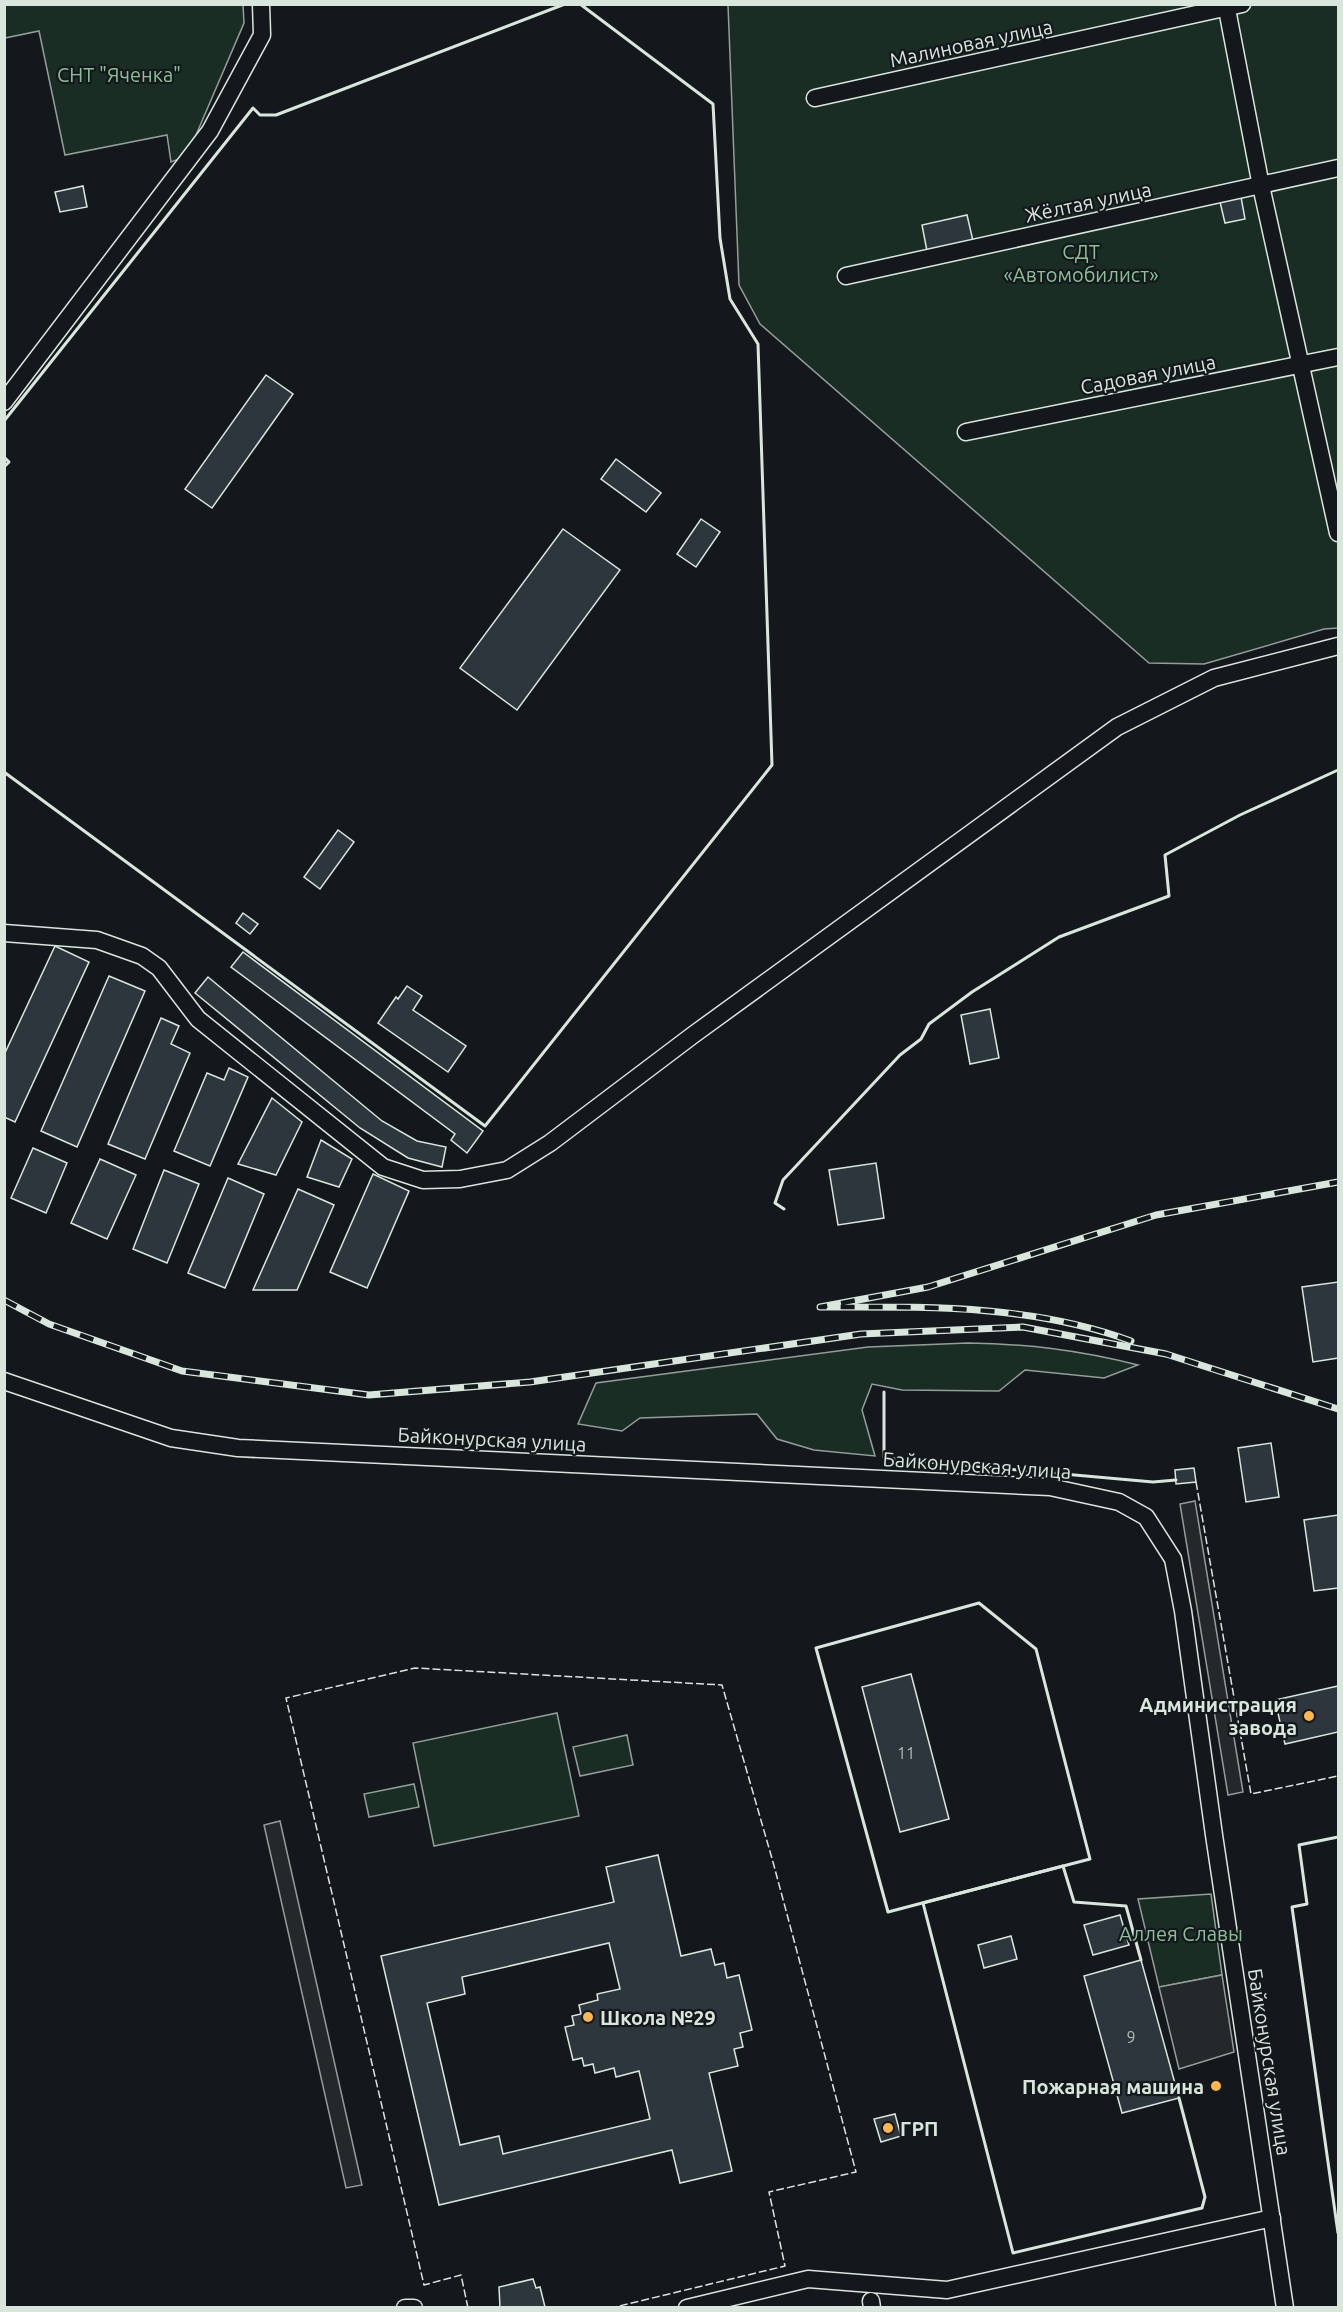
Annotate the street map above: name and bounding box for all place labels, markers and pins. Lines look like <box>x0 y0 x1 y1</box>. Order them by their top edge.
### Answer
place label: Администрация завода <box>1139 1693 1297 1739</box>
marker: Администрация завода <box>1302 1709 1316 1723</box>
place label: Школа №29 <box>600 2006 716 2029</box>
marker: Школа №29 <box>581 2010 595 2024</box>
place label: Пожарная машина <box>1022 2075 1204 2098</box>
marker: Пожарная машина <box>1209 2079 1223 2093</box>
place label: ГРП <box>900 2117 938 2140</box>
marker: ГРП <box>881 2121 895 2135</box>

